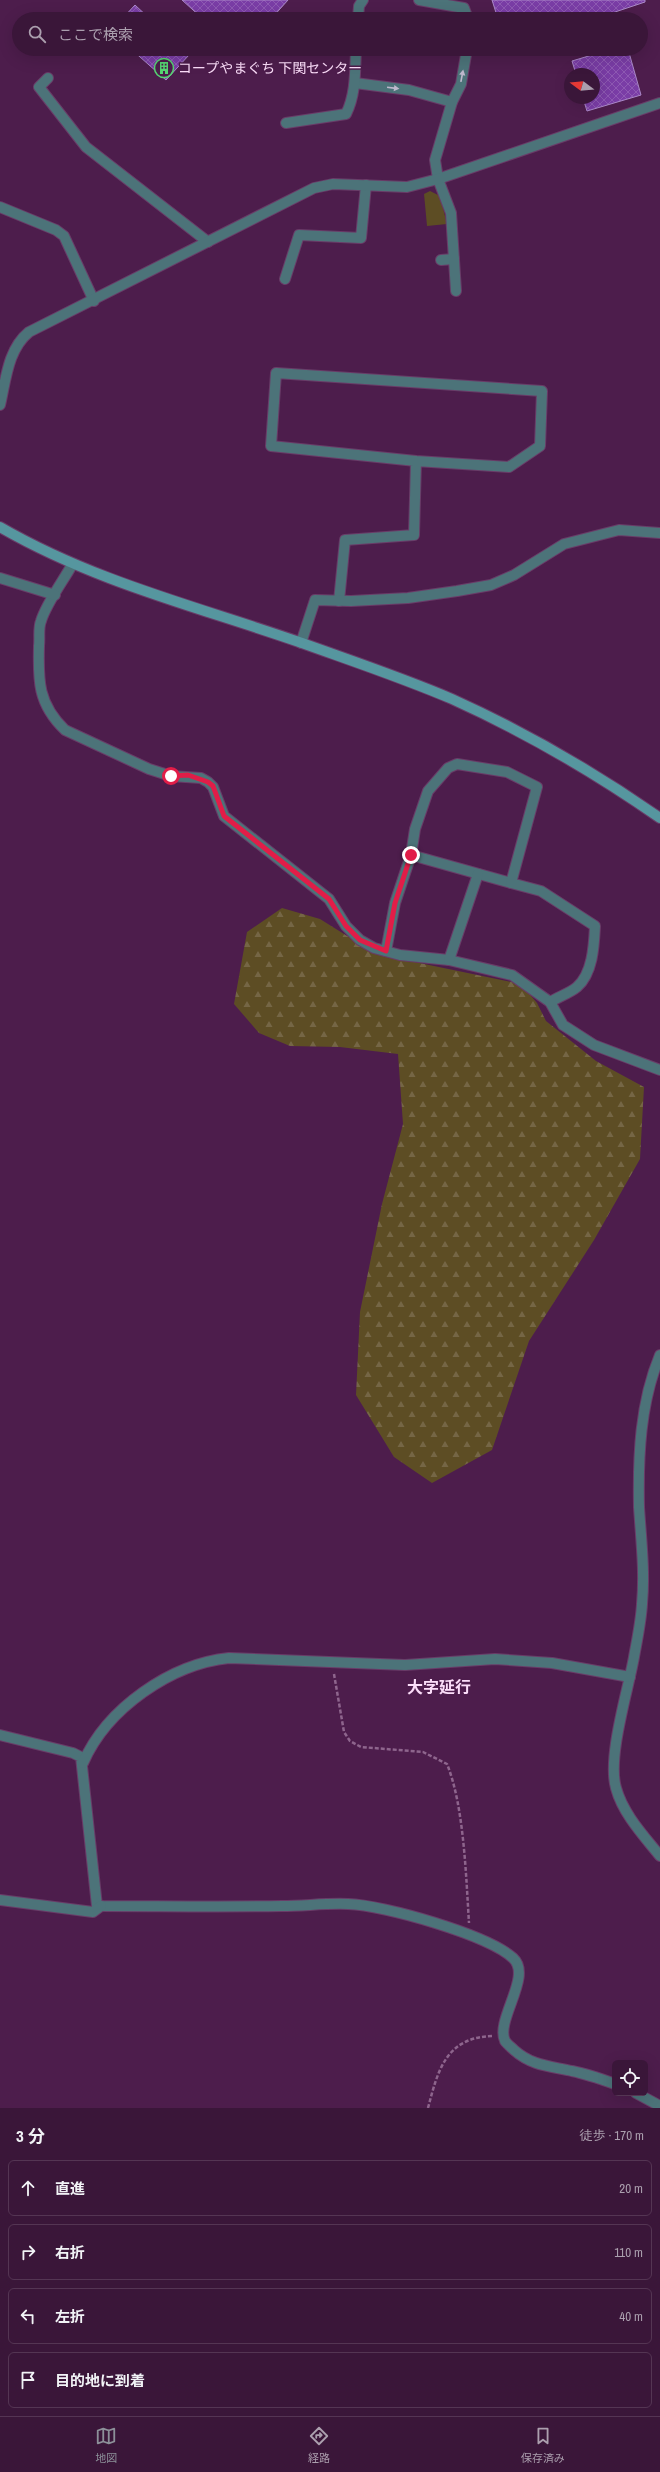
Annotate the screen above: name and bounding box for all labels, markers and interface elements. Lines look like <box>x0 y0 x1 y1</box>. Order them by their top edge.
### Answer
search box <box>12 12 648 56</box>
icon: search <box>26 23 48 45</box>
text: ここで検索 <box>58 24 133 45</box>
building icon: コープやまぐち 下関センター <box>153 57 175 79</box>
place label: コープやまぐち 下関センター <box>178 59 362 77</box>
north arrow <box>564 68 600 104</box>
one-way arrow <box>459 70 465 82</box>
one-way arrow <box>387 85 399 91</box>
route start <box>162 767 180 785</box>
route end <box>402 846 420 864</box>
district label: 大字延行 <box>407 1676 471 1698</box>
map controls <box>612 2060 648 2096</box>
button: locate <box>612 2060 648 2096</box>
text: 3 分 <box>16 2124 45 2147</box>
text: 徒歩 · 170 m <box>579 2127 644 2144</box>
icon: ahead <box>17 2177 39 2199</box>
text: 直進 <box>55 2178 85 2199</box>
text: 20 m <box>619 2180 643 2197</box>
icon: right <box>17 2241 39 2263</box>
text: 右折 <box>55 2242 85 2263</box>
text: 110 m <box>614 2244 643 2261</box>
icon: left <box>17 2305 39 2327</box>
text: 左折 <box>55 2306 85 2327</box>
text: 40 m <box>619 2308 643 2325</box>
icon: arrive <box>17 2369 39 2391</box>
text: 目的地に到着 <box>55 2370 145 2391</box>
tab: 地図 <box>95 2425 117 2465</box>
tab: 経路 <box>308 2425 330 2465</box>
tab: 保存済み <box>521 2425 565 2465</box>

